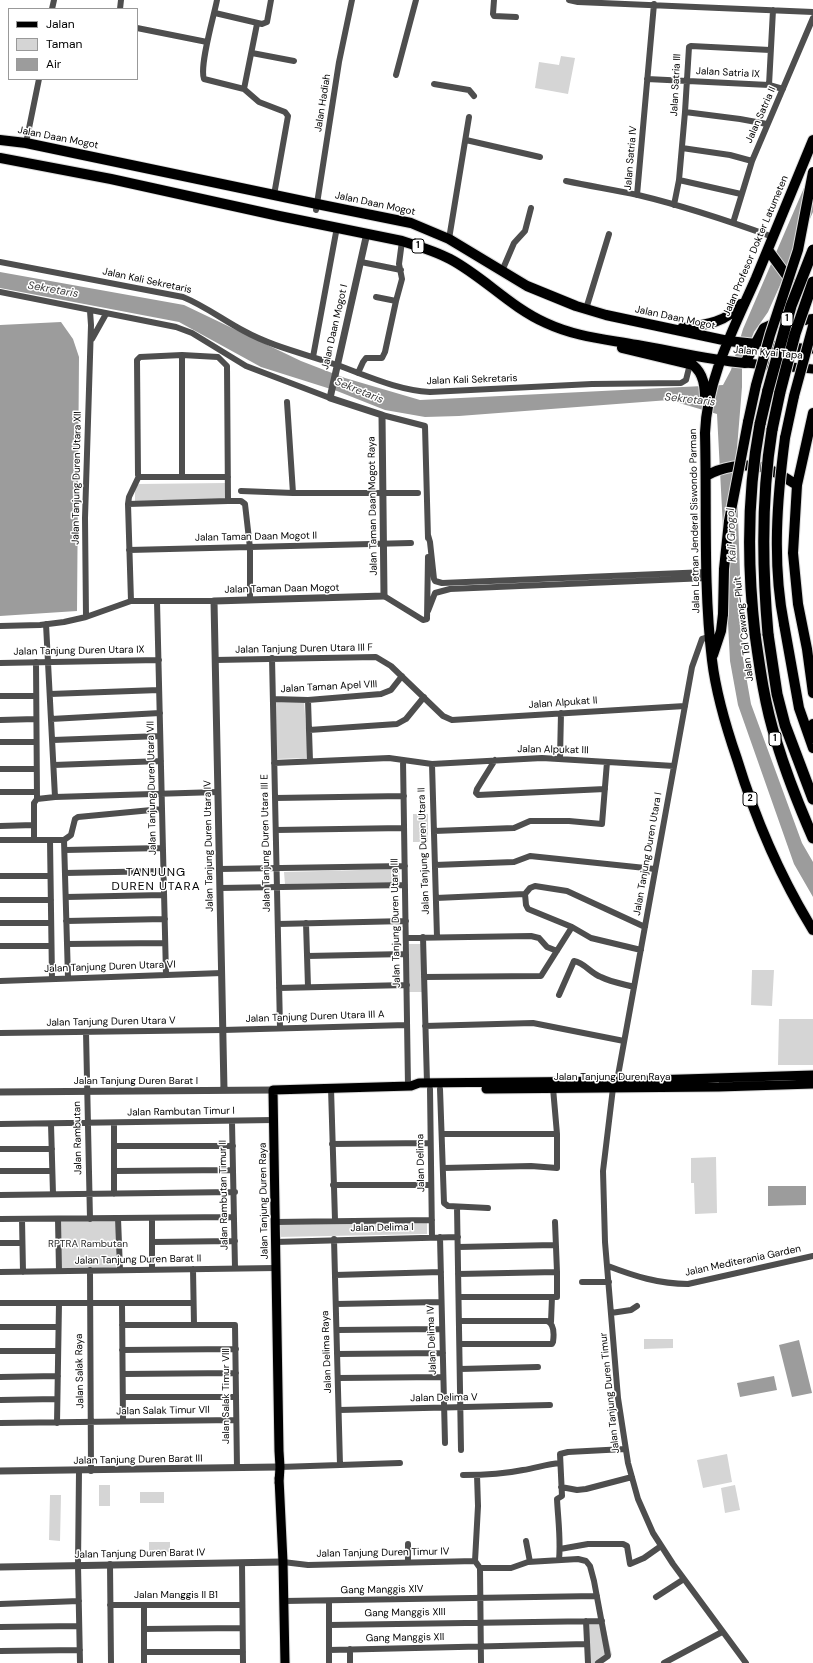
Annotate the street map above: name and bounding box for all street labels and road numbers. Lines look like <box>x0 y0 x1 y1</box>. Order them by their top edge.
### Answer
street label: Jalan Satria III <box>668 53 684 117</box>
street label: Jalan Satria IX <box>696 65 760 81</box>
street label: Jalan Hadiah <box>312 73 334 133</box>
street label: Jalan Satria II <box>743 85 779 145</box>
street label: Jalan Daan Mogot <box>17 124 99 152</box>
street label: Jalan Satria IV <box>622 125 640 191</box>
street label: Jalan Profesor Dokter Latumeten <box>721 174 791 318</box>
street label: Jalan Daan Mogot <box>334 190 416 218</box>
road number: 1 <box>412 239 424 253</box>
street label: Jalan Kali Sekretaris <box>101 266 193 296</box>
street label: Jalan Daan Mogot I <box>319 283 351 371</box>
street label: Jalan Daan Mogot <box>634 304 716 332</box>
road number: 1 <box>781 312 793 326</box>
street label: Jalan Kyai Tapa <box>733 344 803 362</box>
street label: Jalan Kali Sekretaris <box>426 372 518 388</box>
street label: Jalan Tanjung Duren Utara XII <box>70 411 84 545</box>
street label: Jalan Letnan Jenderal Siswondo Parman <box>687 429 703 613</box>
street label: Jalan Taman Daan Mogot Raya <box>366 436 380 576</box>
street label: Jalan Taman Daan Mogot II <box>195 530 317 544</box>
street label: Jalan Tol Cawang–Pluit <box>732 576 756 682</box>
street label: Jalan Taman Daan Mogot <box>224 582 340 596</box>
street label: Jalan Tanjung Duren Utara III F <box>235 642 373 656</box>
street label: Jalan Tanjung Duren Utara IX <box>13 644 145 658</box>
street label: Jalan Taman Apel VIII <box>280 678 378 696</box>
street label: Jalan Alpukat II <box>528 695 598 711</box>
street label: Jalan Tanjung Duren Utara VII <box>145 721 159 855</box>
road number: 1 <box>769 732 781 746</box>
street label: Jalan Alpukat III <box>517 743 589 757</box>
street label: Jalan Tanjung Duren Utara III E <box>259 774 273 912</box>
street label: Jalan Tanjung Duren Utara IV <box>202 780 216 912</box>
street label: Jalan Tanjung Duren Utara II <box>416 787 432 915</box>
street label: Jalan Tanjung Duren Utara I <box>631 791 665 917</box>
road number: 2 <box>743 792 757 806</box>
street label: Jalan Tanjung Duren Utara III <box>389 858 403 988</box>
street label: Jalan Tanjung Duren Utara VI <box>44 959 176 975</box>
street label: Jalan Tanjung Duren Utara III A <box>245 1009 385 1025</box>
street label: Jalan Tanjung Duren Utara V <box>46 1015 176 1029</box>
street label: Jalan Tanjung Duren Raya <box>554 1071 670 1083</box>
street label: Jalan Tanjung Duren Barat I <box>74 1075 198 1087</box>
street label: Jalan Rambutan <box>71 1101 85 1175</box>
street label: Jalan Rambutan Timur I <box>127 1105 235 1119</box>
street label: Jalan Delima <box>414 1134 428 1192</box>
street label: Jalan Rambutan Timur II <box>217 1140 231 1250</box>
street label: Jalan Tanjung Duren Raya <box>257 1143 271 1259</box>
street label: Jalan Delima I <box>350 1221 414 1235</box>
street label: Jalan Mediterania Garden <box>684 1243 802 1279</box>
street label: Jalan Tanjung Duren Barat II <box>75 1253 201 1267</box>
street label: Jalan Delima IV <box>425 1305 439 1375</box>
street label: Jalan Delima Raya <box>320 1311 334 1393</box>
street label: Jalan Tanjung Duren Timur <box>598 1332 622 1454</box>
street label: Jalan Salak Raya <box>73 1333 87 1409</box>
street label: Jalan Salak Timur VIII <box>220 1348 232 1444</box>
street label: Jalan Delima V <box>410 1391 478 1405</box>
street label: Jalan Salak Timur VII <box>116 1404 210 1418</box>
street label: Jalan Tanjung Duren Barat III <box>73 1453 203 1467</box>
street label: Jalan Tanjung Duren Timur IV <box>316 1546 450 1560</box>
street label: Jalan Tanjung Duren Barat IV <box>74 1547 206 1561</box>
street label: Gang Manggis XIV <box>340 1583 424 1597</box>
street label: Jalan Manggis II B1 <box>134 1589 218 1601</box>
street label: Gang Manggis XIII <box>364 1606 446 1620</box>
street label: Gang Manggis XII <box>366 1631 444 1645</box>

